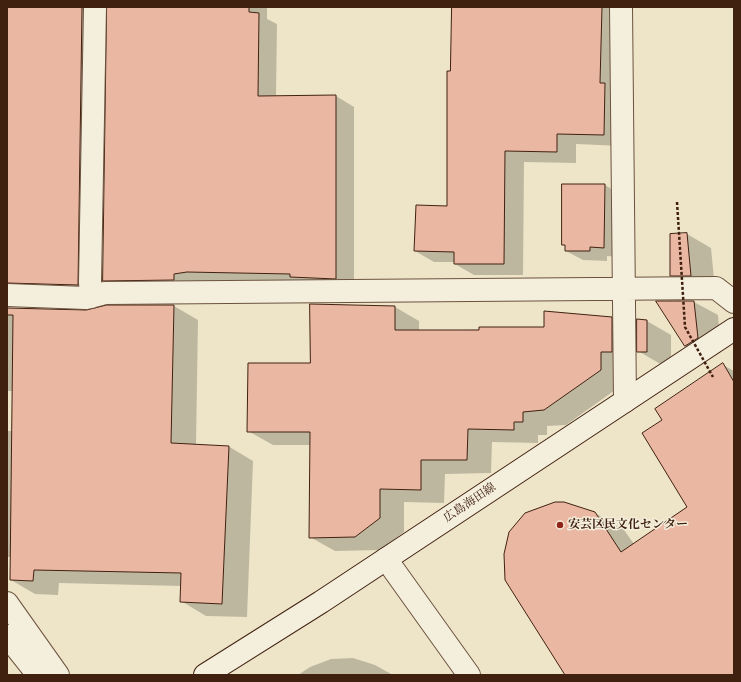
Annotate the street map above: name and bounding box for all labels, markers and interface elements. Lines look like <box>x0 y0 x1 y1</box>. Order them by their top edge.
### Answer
street label: 広島海田線 <box>441 480 499 526</box>
place label: 安芸区民文化センター <box>568 518 688 532</box>
marker: 安芸区民文化センター <box>555 520 565 530</box>

